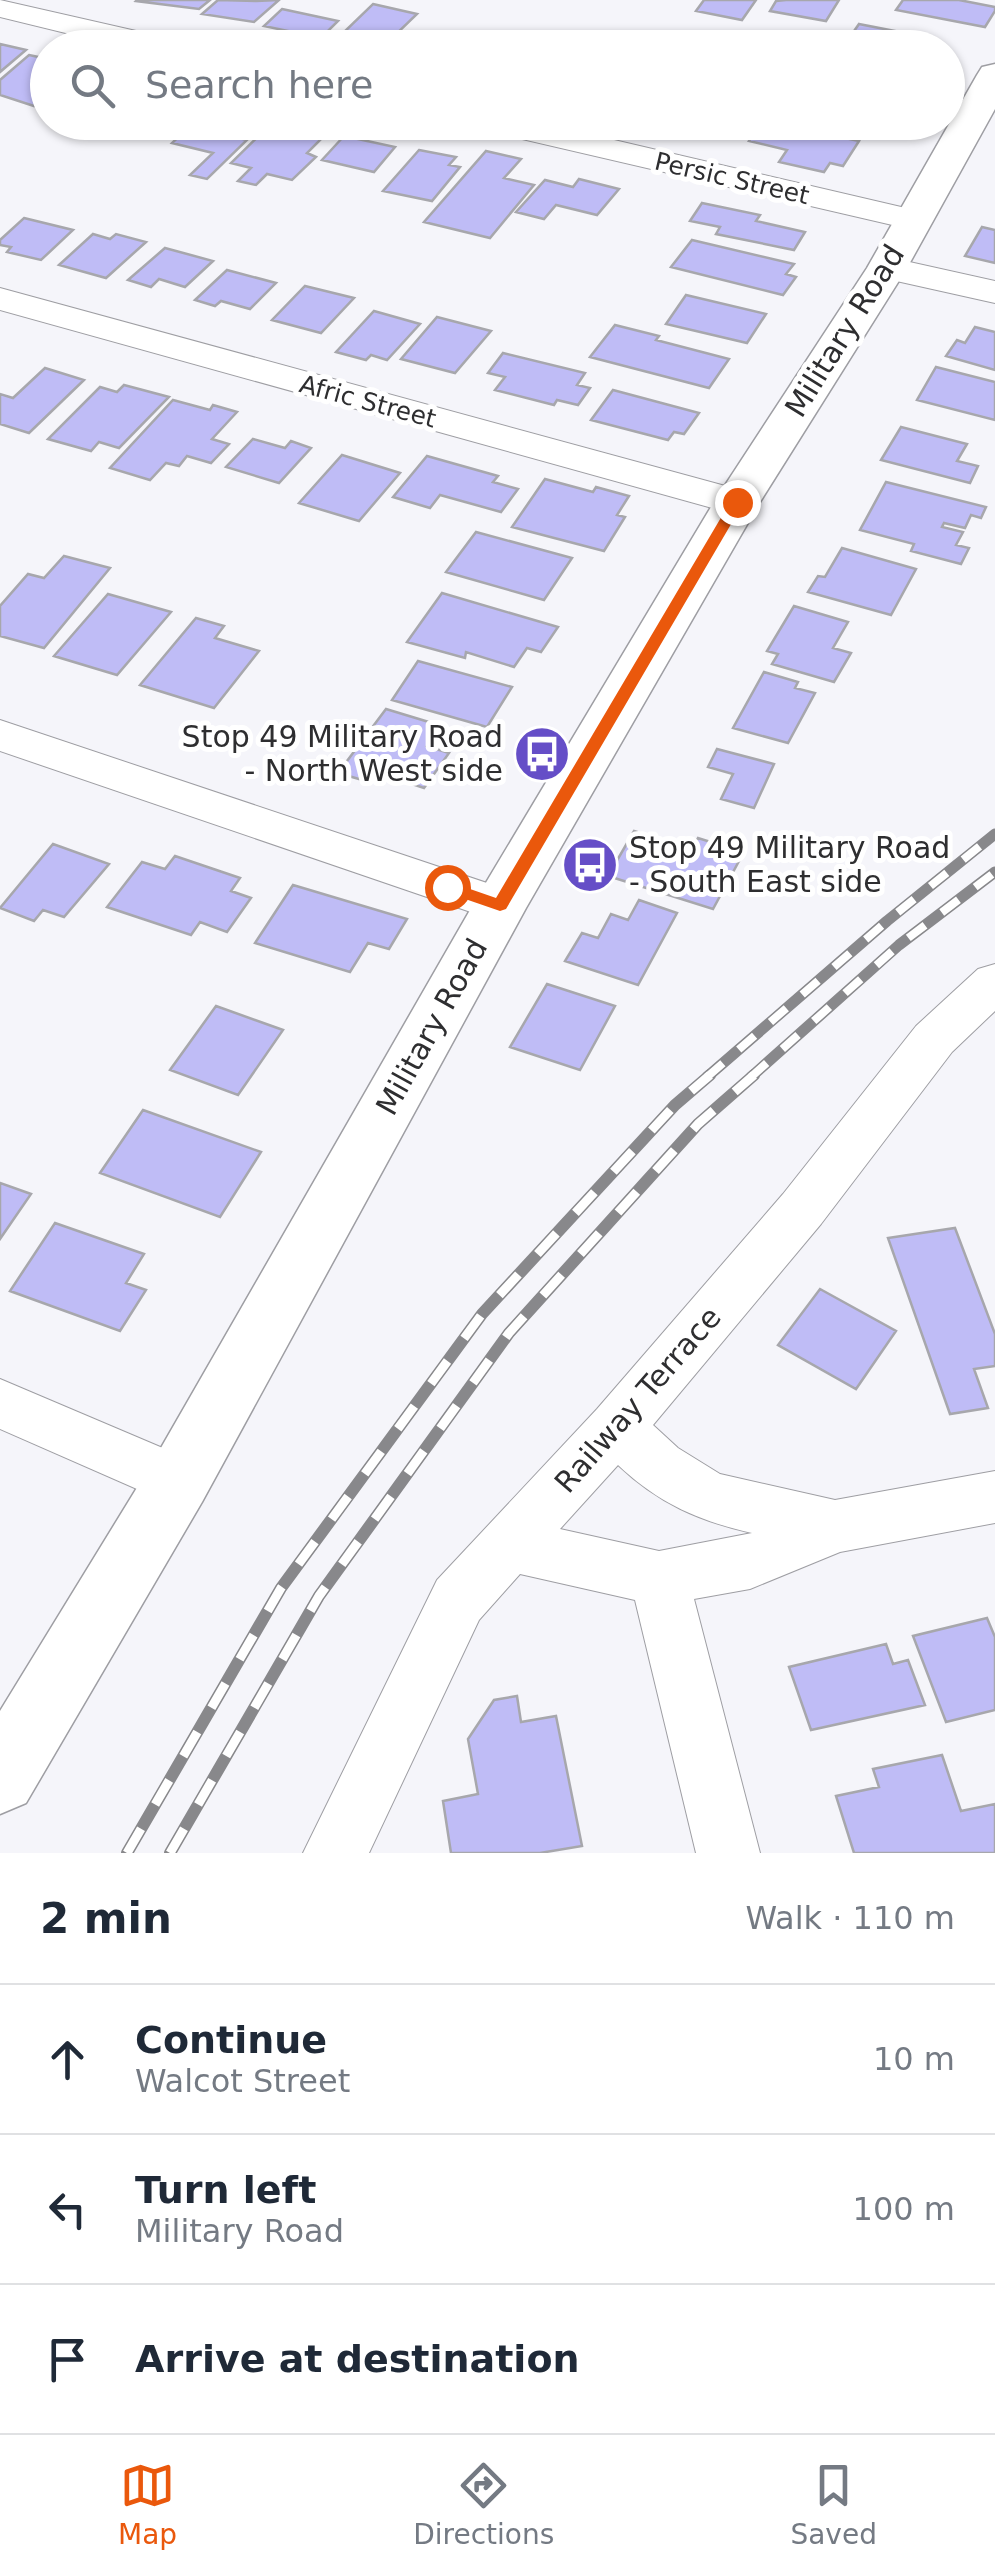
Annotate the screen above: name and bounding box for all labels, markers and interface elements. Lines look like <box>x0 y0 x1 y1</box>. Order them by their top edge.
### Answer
search box <box>30 30 965 140</box>
icon: search <box>65 58 120 113</box>
text: Search here <box>145 63 373 107</box>
street label: Persic Street <box>652 147 812 210</box>
street label: Military Road <box>778 238 911 423</box>
street label: Afric Street <box>297 369 439 434</box>
route end <box>715 480 761 526</box>
place label: Stop 49 Military Road - North West side <box>182 719 503 788</box>
bus stop icon: Stop 49 Military Road - North West side <box>512 724 572 784</box>
place label: Stop 49 Military Road - South East side <box>629 830 950 899</box>
bus stop icon: Stop 49 Military Road - South East side <box>560 835 620 895</box>
route start <box>425 865 471 911</box>
street label: Military Road <box>369 933 494 1121</box>
street label: Railway Terrace <box>547 1300 728 1500</box>
text: 2 min <box>40 1894 172 1943</box>
text: Walk · 110 m <box>745 1899 955 1937</box>
text: Continue <box>135 2018 327 2062</box>
icon: ahead <box>40 2032 95 2087</box>
text: 10 m <box>873 2040 955 2078</box>
text: Walcot Street <box>135 2062 350 2100</box>
text: Turn left <box>135 2168 316 2212</box>
icon: left <box>40 2182 95 2237</box>
text: 100 m <box>853 2190 955 2228</box>
text: Military Road <box>135 2212 344 2250</box>
icon: arrive <box>40 2332 95 2387</box>
text: Arrive at destination <box>135 2337 580 2381</box>
tab: Map <box>118 2458 177 2551</box>
tab: Directions <box>413 2458 554 2551</box>
tab: Saved <box>790 2458 877 2551</box>

